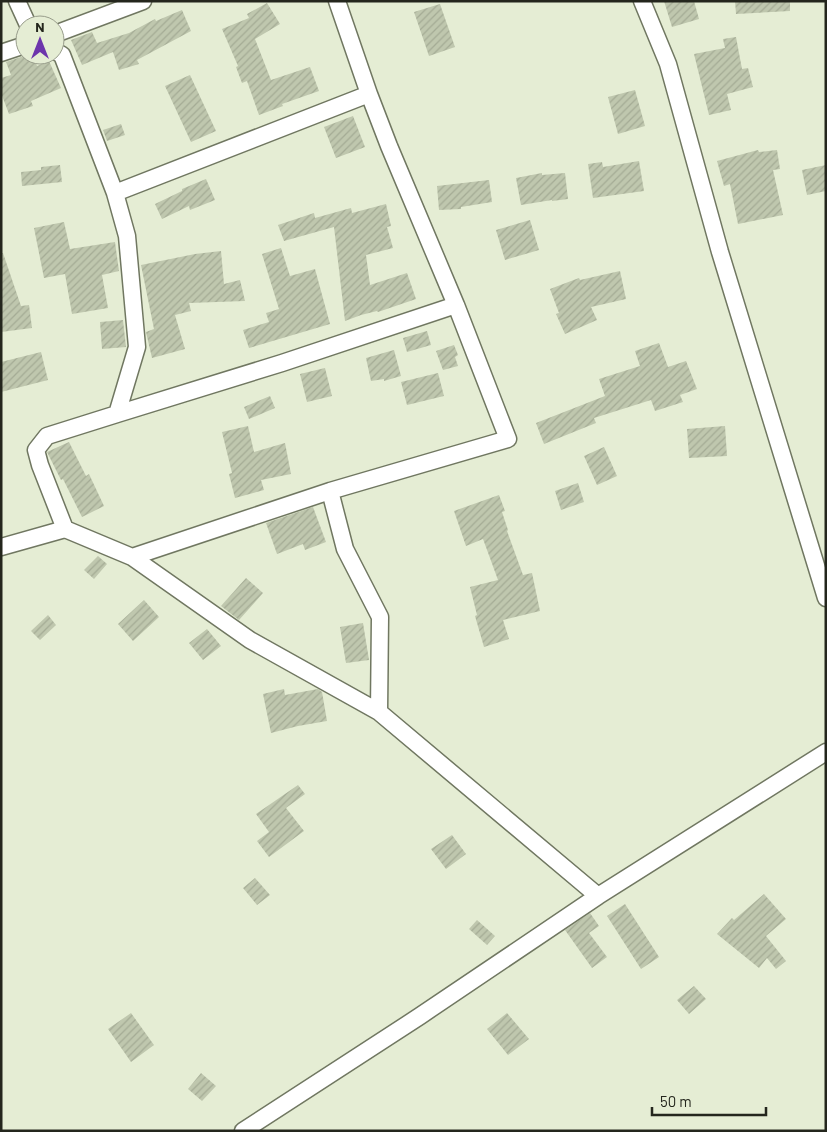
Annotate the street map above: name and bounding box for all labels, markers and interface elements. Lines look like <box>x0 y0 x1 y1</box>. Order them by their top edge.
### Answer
north arrow <box>15 15 65 65</box>
text: N <box>35 18 45 35</box>
scale bar <box>652 1084 766 1116</box>
text: 50 m <box>660 1092 692 1110</box>

